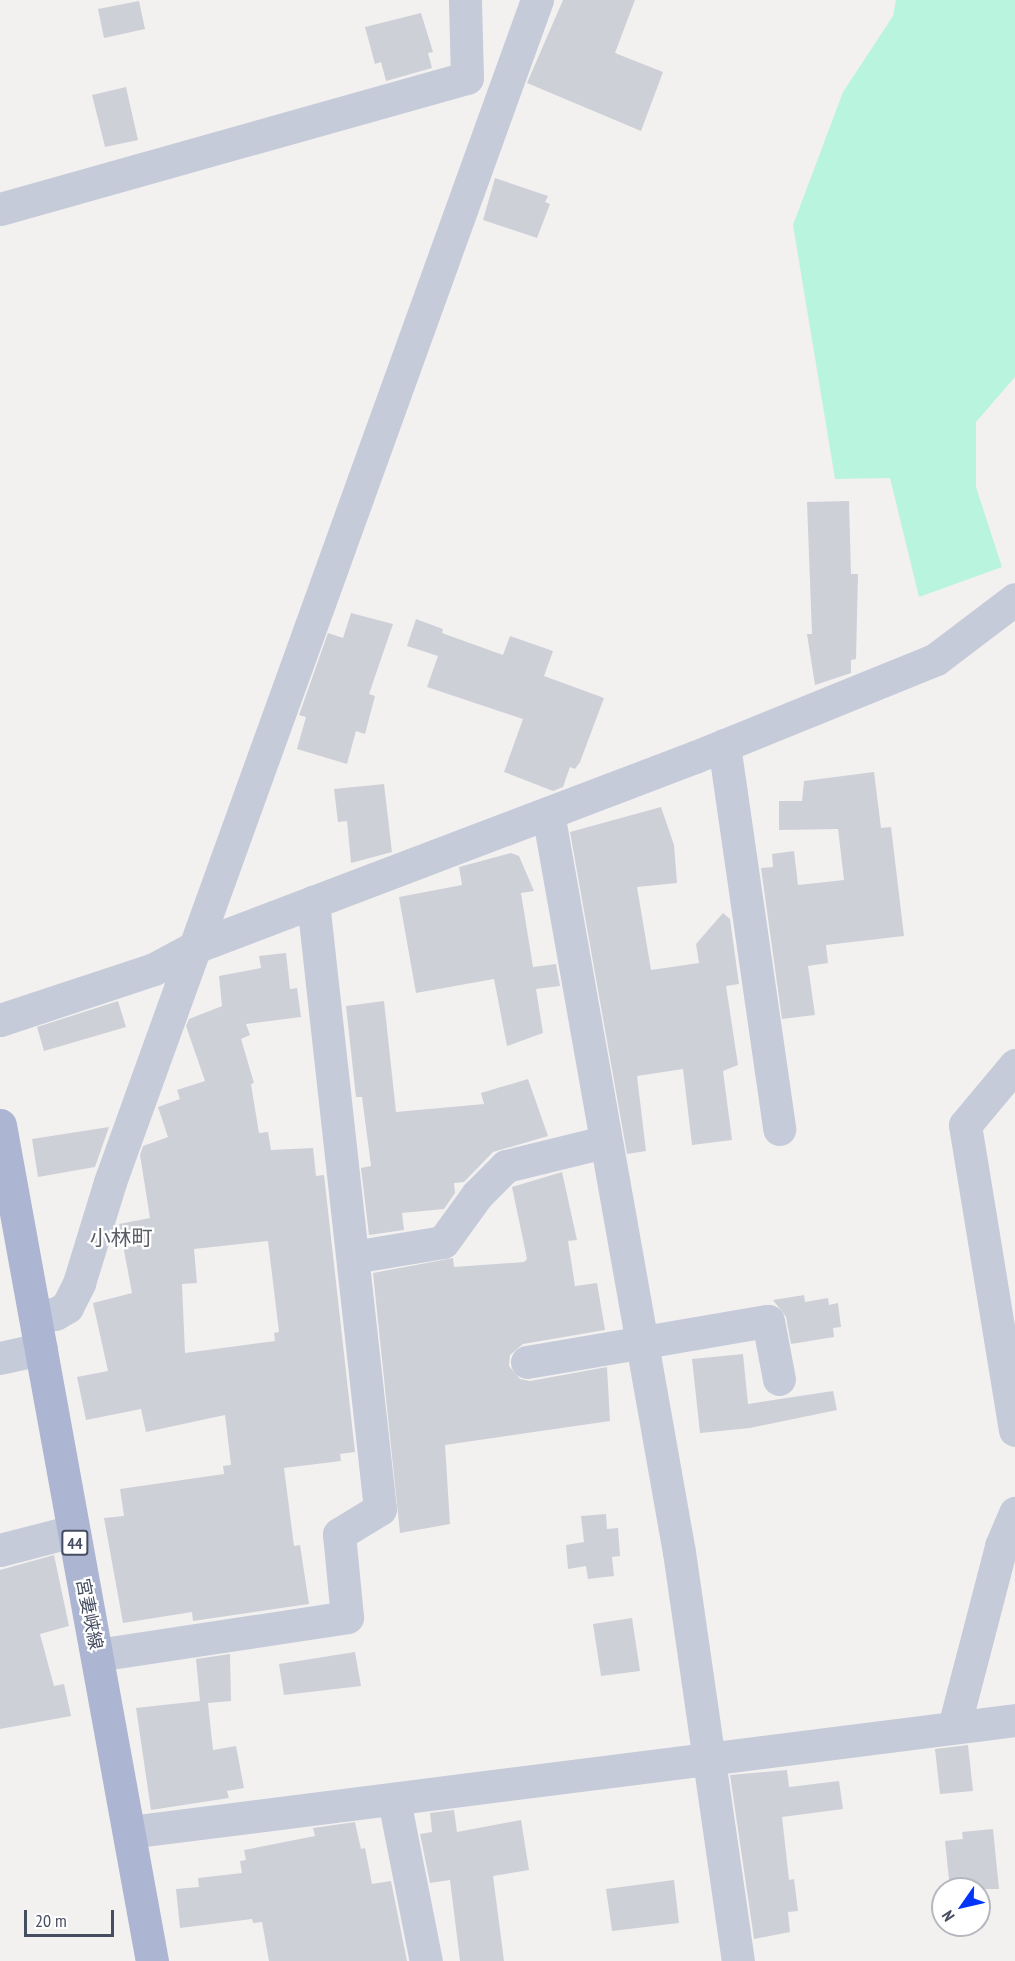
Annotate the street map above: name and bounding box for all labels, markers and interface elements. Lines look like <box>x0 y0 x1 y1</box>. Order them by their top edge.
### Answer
district label: 小林町 <box>90 1225 152 1251</box>
road number: 44 <box>60 1530 90 1556</box>
street label: 宮妻峡線 <box>72 1577 106 1651</box>
north arrow <box>931 1877 991 1937</box>
scale bar <box>27 1898 117 1936</box>
text: N <box>937 1907 958 1925</box>
text: 20 m <box>35 1909 67 1932</box>

